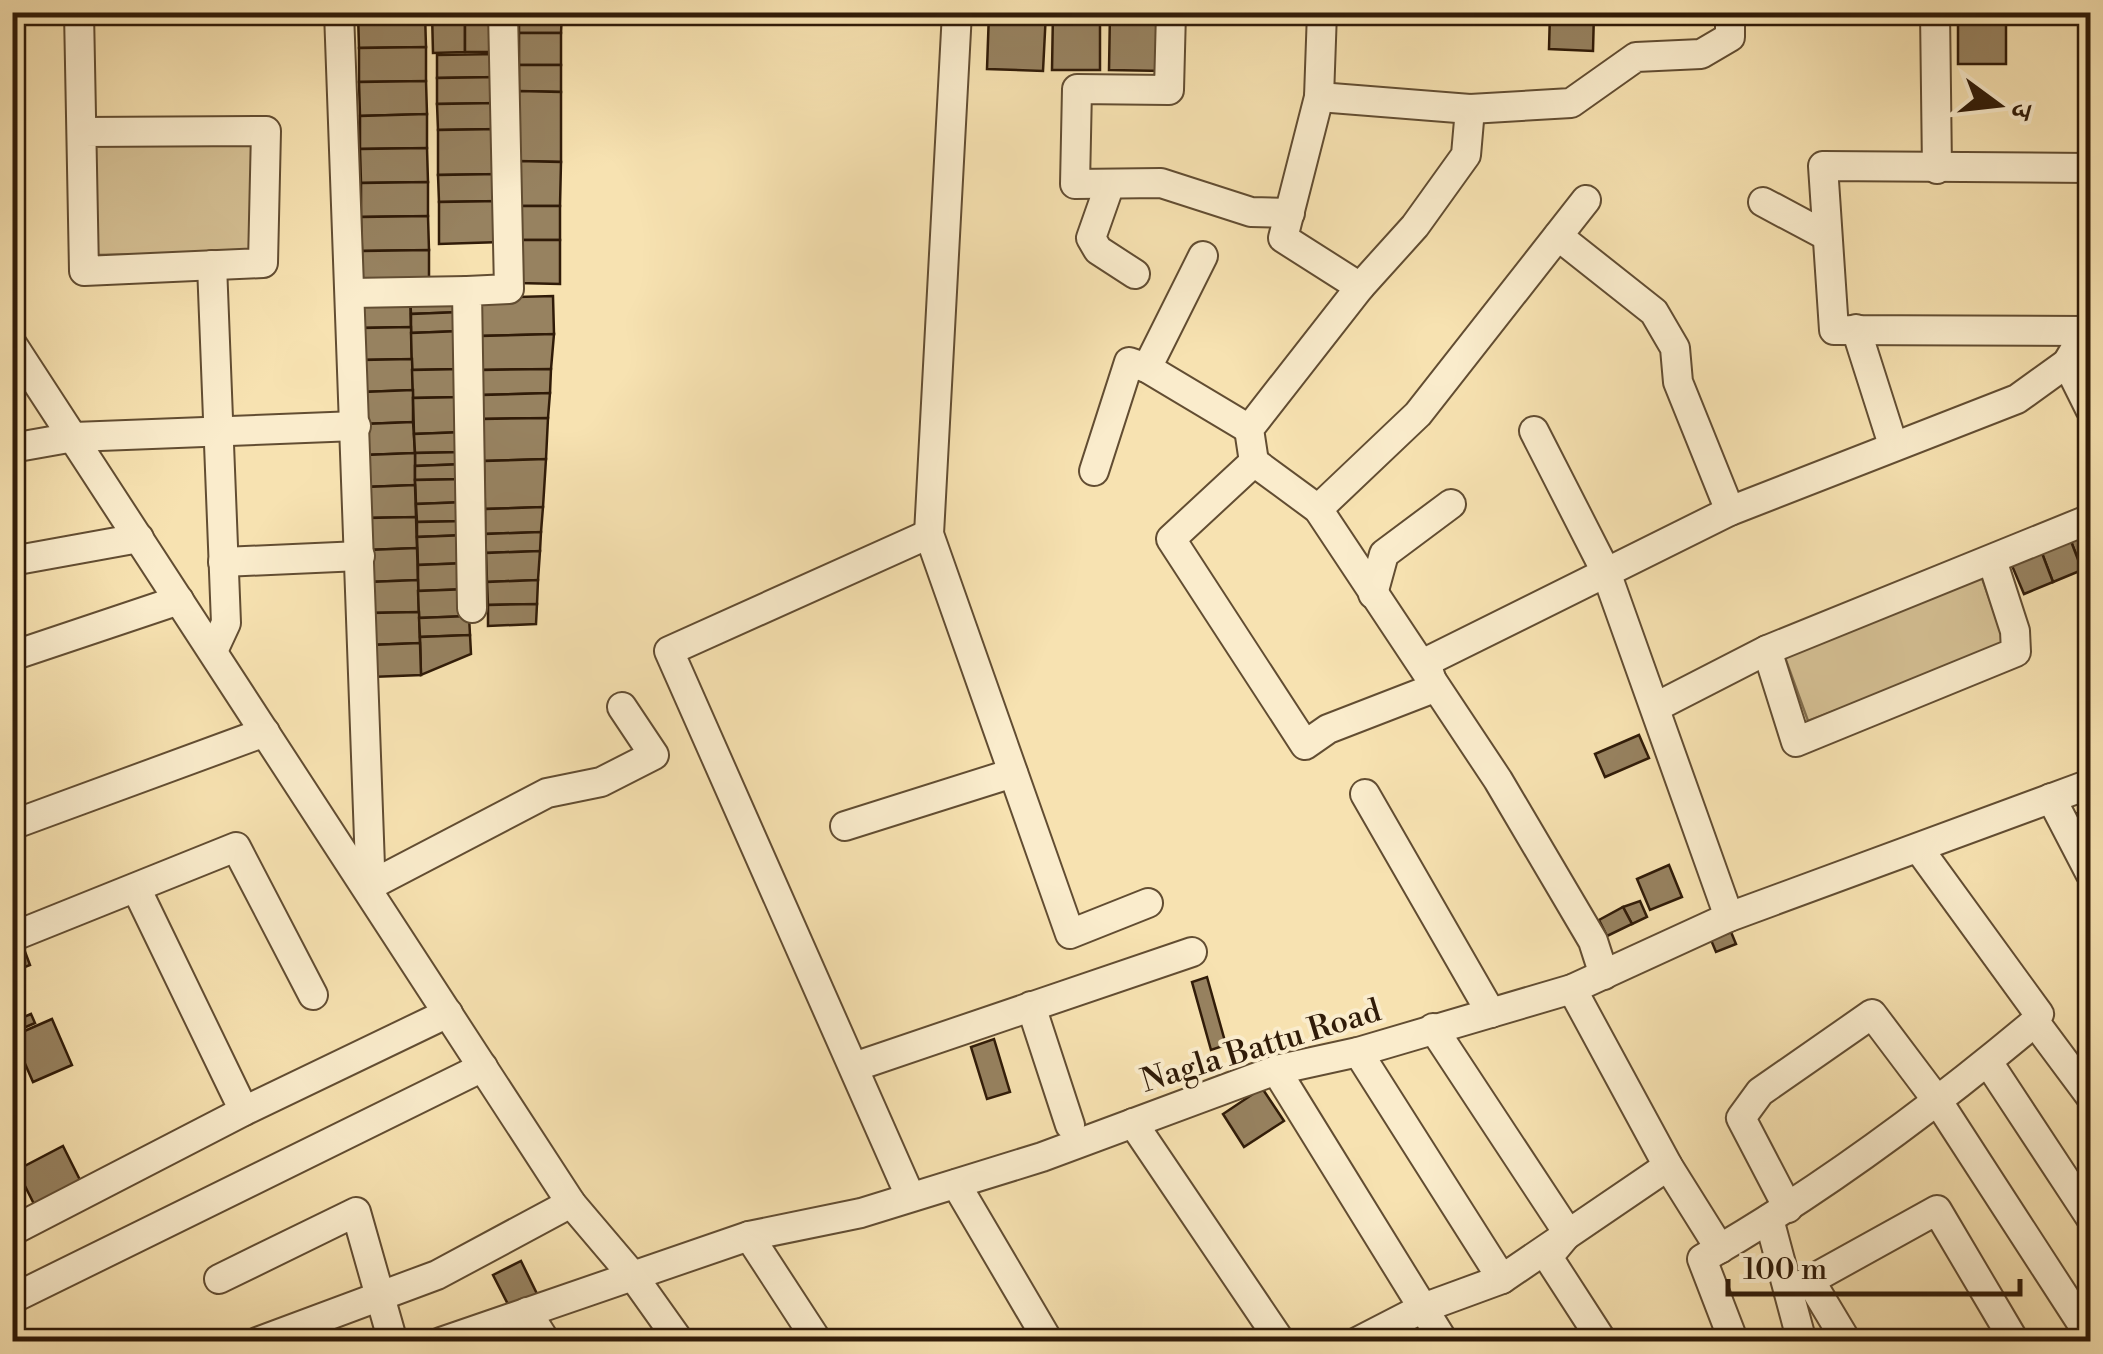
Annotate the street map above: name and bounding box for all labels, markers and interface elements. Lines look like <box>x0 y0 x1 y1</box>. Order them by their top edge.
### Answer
north arrow <box>1948 55 2048 155</box>
text: उ <box>2002 98 2040 124</box>
street label: Nagla Battu Road <box>1136 991 1386 1101</box>
scale bar <box>1728 1234 2020 1296</box>
text: 100 m <box>1743 1251 1827 1289</box>

